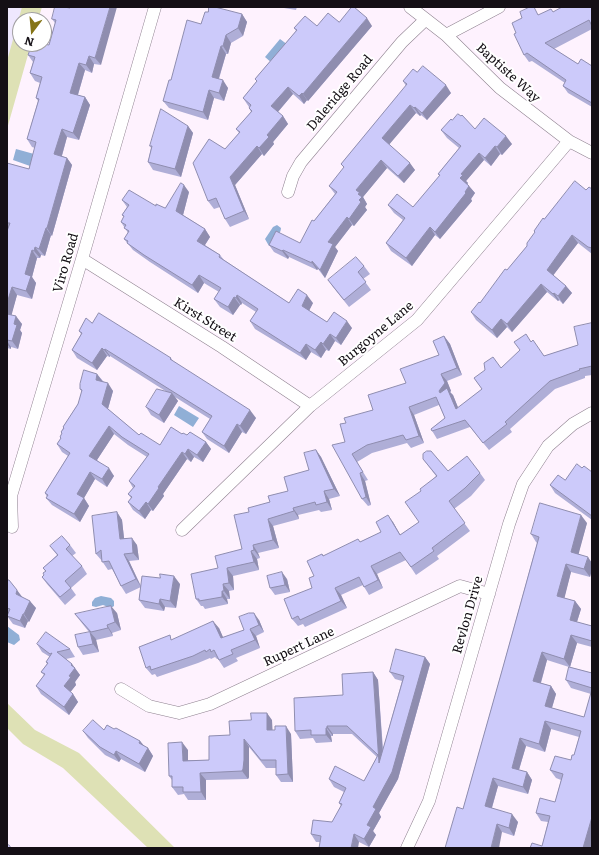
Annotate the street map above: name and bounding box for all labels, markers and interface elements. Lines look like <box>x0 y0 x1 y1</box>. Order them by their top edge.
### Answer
north arrow <box>12 12 52 52</box>
text: N <box>22 34 36 52</box>
street label: Baptiste Way <box>473 40 543 106</box>
street label: Daleridge Road <box>304 52 376 134</box>
street label: Viro Road <box>50 231 82 295</box>
street label: Kirst Street <box>171 295 239 345</box>
street label: Burgoyne Lane <box>335 298 417 370</box>
street label: Revlon Drive <box>449 574 487 656</box>
street label: Rupert Lane <box>261 624 337 670</box>

